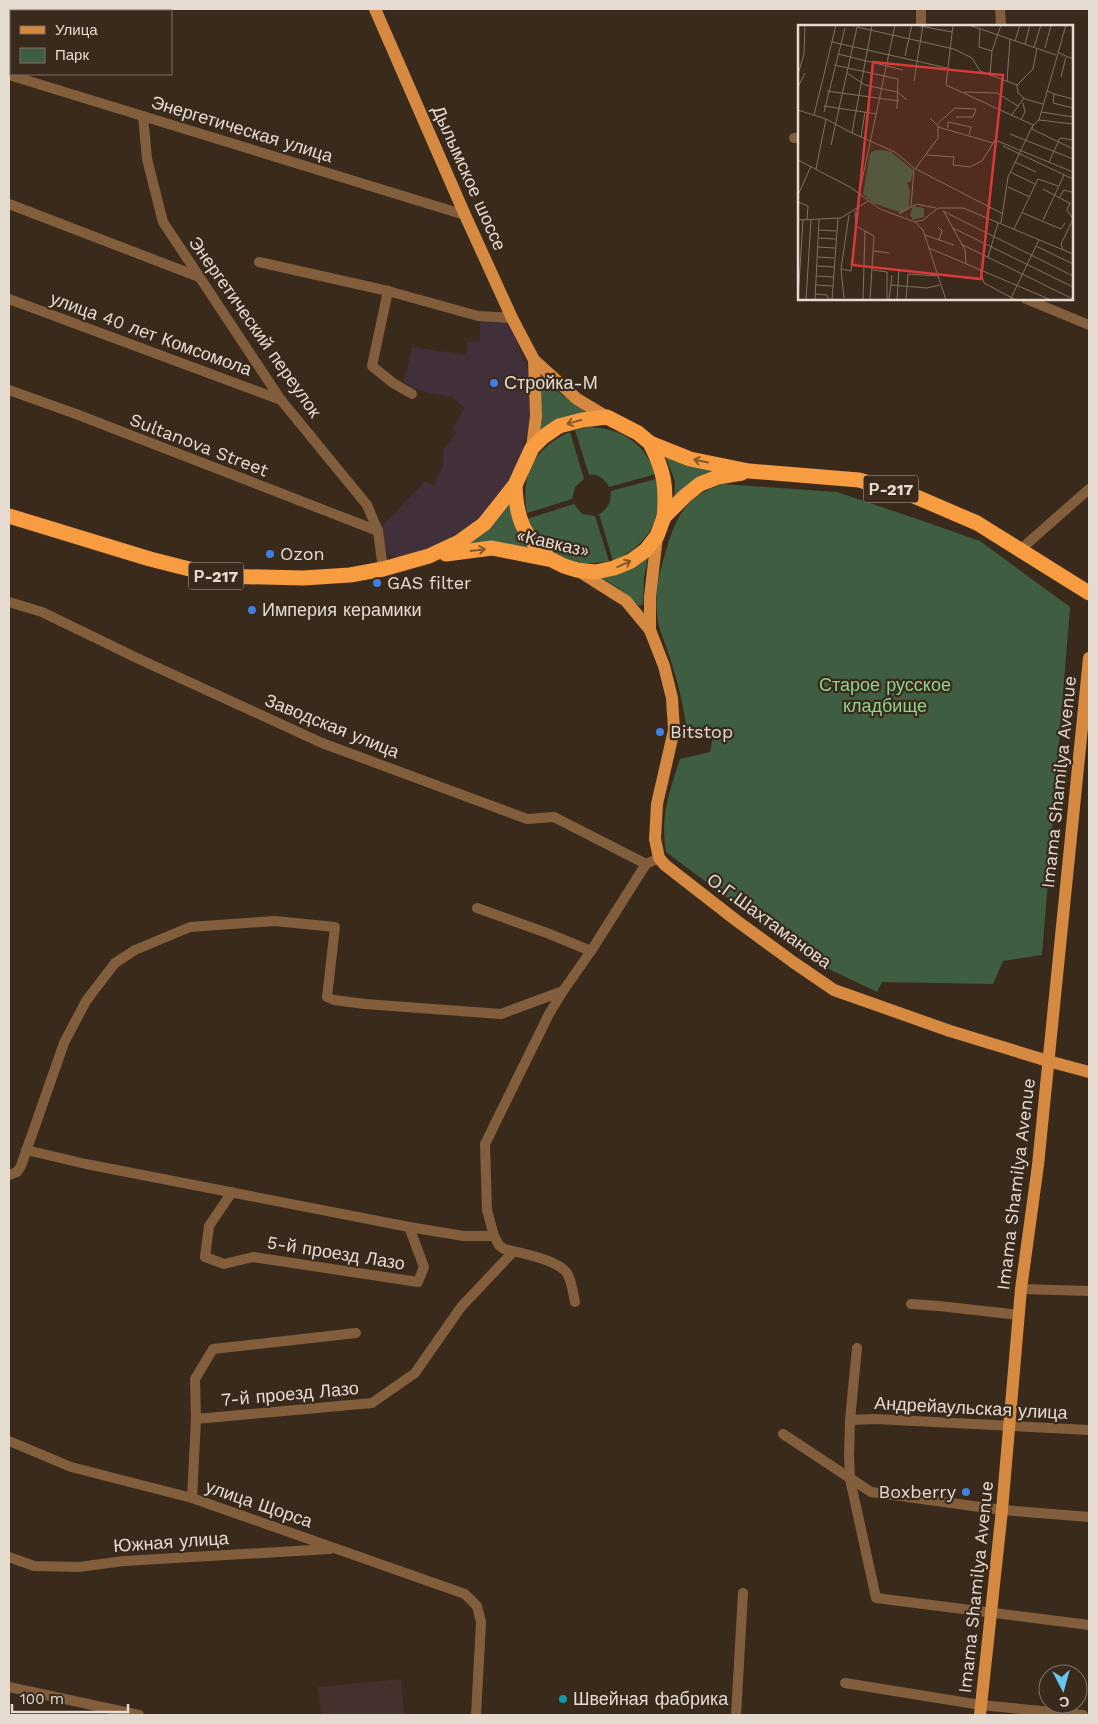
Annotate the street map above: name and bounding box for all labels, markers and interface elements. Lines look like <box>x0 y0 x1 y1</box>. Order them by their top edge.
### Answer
legend <box>10 10 172 75</box>
text: Улица <box>55 21 98 39</box>
inset map <box>798 25 1073 300</box>
text: Парк <box>55 46 89 64</box>
street label: Энергетическая улица <box>149 91 336 166</box>
street label: Дылымское шоссе <box>428 102 511 254</box>
street label: Энергетический переулок <box>185 232 326 421</box>
street label: улица 40 лет Комсомола <box>48 287 256 380</box>
place label: Стройка-М <box>504 372 598 393</box>
marker: Стройка-М <box>488 377 500 389</box>
street label: Sultanova Street <box>127 408 272 481</box>
one-way arrow <box>567 418 583 428</box>
one-way arrow <box>694 456 710 466</box>
road number: Р-217 <box>864 476 918 502</box>
street label: «Кавказ» <box>515 524 592 561</box>
place label: Ozon <box>280 543 325 564</box>
one-way arrow <box>469 545 485 555</box>
marker: Ozon <box>264 548 276 560</box>
one-way arrow <box>617 558 632 568</box>
road number: Р-217 <box>188 562 244 590</box>
place label: GAS filter <box>387 572 471 593</box>
marker: GAS filter <box>371 577 383 589</box>
place label: Империя керамики <box>262 599 422 620</box>
marker: Империя керамики <box>246 604 258 616</box>
park label: Старое русское кладбище <box>819 674 951 716</box>
street label: Imama Shamilya Avenue <box>1037 675 1080 889</box>
street label: Заводская улица <box>262 689 403 762</box>
place label: Bitstop <box>670 721 733 742</box>
marker: Bitstop <box>654 726 666 738</box>
street label: О.Г.Шахтаманова <box>703 868 836 973</box>
street label: Imama Shamilya Avenue <box>992 1077 1039 1291</box>
street label: 5-й проезд Лазо <box>266 1231 407 1274</box>
street label: 7-й проезд Лазо <box>220 1377 360 1410</box>
street label: Андрейаульская улица <box>874 1392 1069 1423</box>
street label: улица Щорса <box>203 1475 316 1532</box>
street label: Imama Shamilya Avenue <box>954 1480 997 1694</box>
place label: Boxberry <box>879 1481 957 1502</box>
marker: Boxberry <box>960 1486 972 1498</box>
street label: Южная улица <box>113 1527 230 1556</box>
north arrow <box>1038 1664 1088 1714</box>
scale bar <box>12 1682 129 1714</box>
place label: Швейная фабрика <box>573 1688 729 1709</box>
text: 100 m <box>20 1690 64 1708</box>
marker: Швейная фабрика <box>557 1693 569 1705</box>
text: С <box>1058 1693 1070 1710</box>

